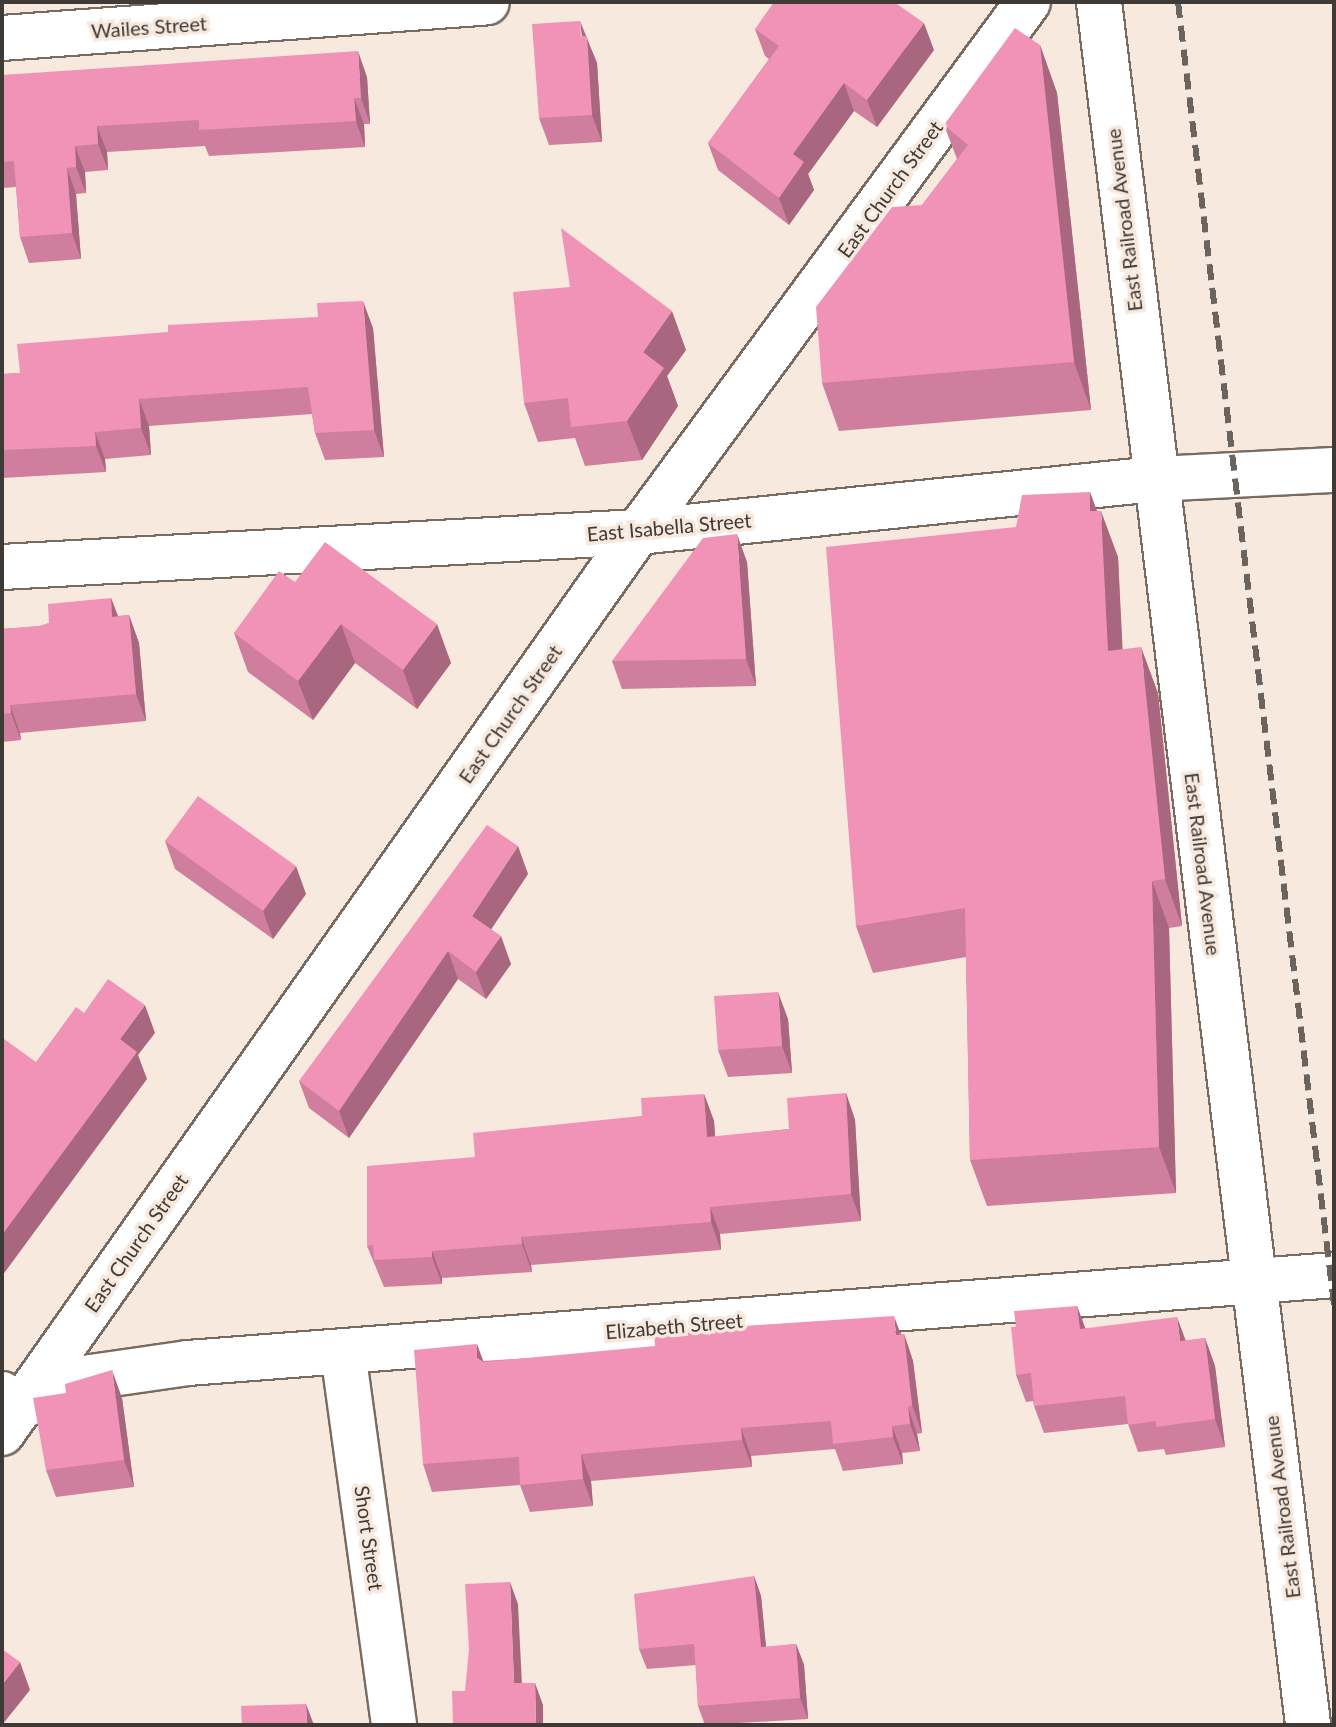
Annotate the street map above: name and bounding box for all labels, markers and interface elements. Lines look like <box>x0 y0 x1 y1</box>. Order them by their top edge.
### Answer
street label: Wailes Street <box>90 11 208 43</box>
street label: East Church Street <box>832 116 948 262</box>
street label: East Railroad Avenue <box>1101 127 1147 313</box>
street label: East Isabella Street <box>586 508 752 546</box>
street label: East Church Street <box>453 640 567 788</box>
street label: East Railroad Avenue <box>1180 771 1226 957</box>
street label: East Church Street <box>79 1169 193 1317</box>
street label: Elizabeth Street <box>604 1308 744 1344</box>
street label: East Railroad Avenue <box>1259 1414 1305 1600</box>
street label: Short Street <box>350 1484 388 1592</box>

